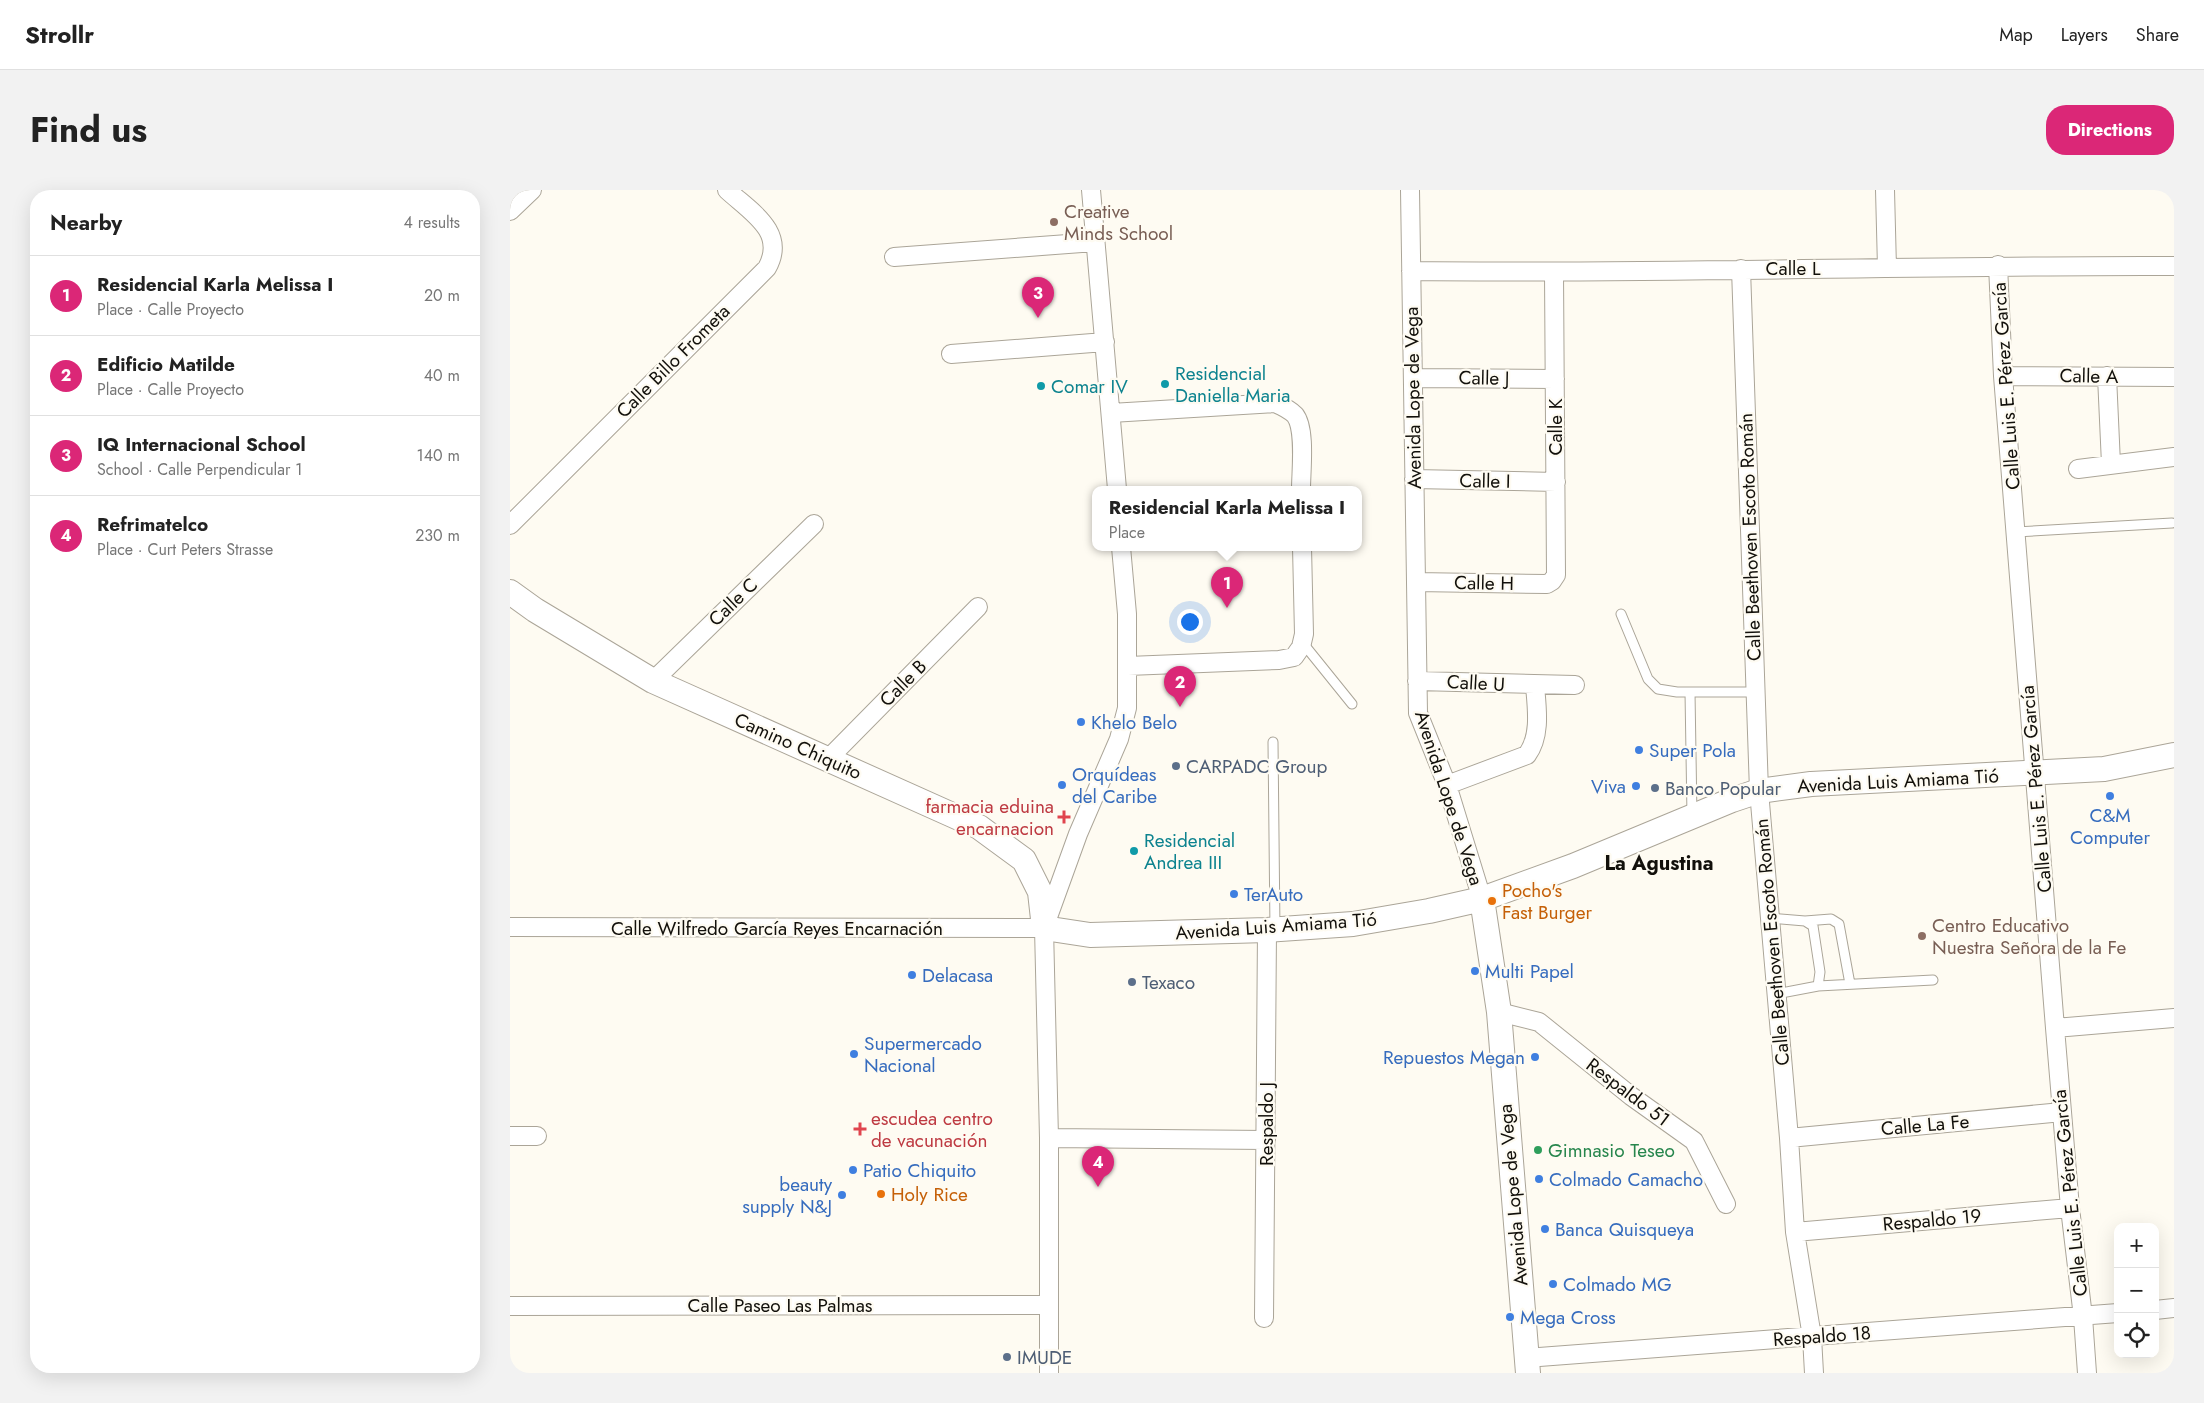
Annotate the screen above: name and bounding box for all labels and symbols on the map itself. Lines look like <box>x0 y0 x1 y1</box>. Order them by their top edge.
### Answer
place label: Creative Minds School <box>1064 198 1173 247</box>
marker: Creative Minds School <box>1048 216 1060 228</box>
street label: Calle L <box>1766 255 1821 282</box>
pin: 3 <box>1022 277 1054 318</box>
street label: Calle Luis E. Pérez García <box>1985 281 2027 491</box>
street label: Calle Billo Frometa <box>610 298 736 424</box>
street label: Avenida Lope de Vega <box>1398 307 1428 489</box>
place label: Residencial Daniella Maria <box>1175 360 1290 409</box>
street label: Calle A <box>2059 362 2119 390</box>
street label: Calle J <box>1458 364 1510 392</box>
place label: Comar IV <box>1051 373 1128 400</box>
marker: Residencial Daniella Maria <box>1159 378 1171 390</box>
marker: Comar IV <box>1035 380 1047 392</box>
street label: Calle K <box>1542 398 1569 456</box>
street label: Calle Beethoven Escoto Román <box>1732 413 1768 661</box>
street label: Calle I <box>1459 467 1511 495</box>
pin: 1 <box>1211 567 1243 608</box>
street label: Calle H <box>1454 569 1514 597</box>
street label: Calle C <box>702 572 764 632</box>
your location <box>1177 609 1203 635</box>
street label: Calle B <box>873 653 933 713</box>
pin: 2 <box>1164 666 1196 707</box>
street label: Calle U <box>1446 668 1506 698</box>
street label: Calle Luis E. Pérez García <box>2013 684 2059 894</box>
street label: Camino Chiquito <box>730 706 866 786</box>
street label: Avenida Lope de Vega <box>1408 707 1490 889</box>
place label: Khelo Belo <box>1091 709 1177 736</box>
marker: Khelo Belo <box>1075 716 1087 728</box>
place label: Super Pola <box>1649 737 1736 764</box>
marker: Super Pola <box>1633 744 1645 756</box>
place label: CARPADC Group <box>1186 753 1327 780</box>
marker: CARPADC Group <box>1170 760 1182 772</box>
place label: Orquídeas del Caribe <box>1072 761 1157 810</box>
street label: Avenida Luis Amiama Tió <box>1797 762 1999 800</box>
place label: Viva <box>1591 773 1626 800</box>
place label: Banco Popular <box>1665 775 1781 802</box>
marker: Orquídeas del Caribe <box>1056 779 1068 791</box>
marker: Viva <box>1630 780 1642 792</box>
marker: Banco Popular <box>1649 782 1661 794</box>
marker: C&M Computer <box>2104 790 2116 802</box>
place label: farmacia eduina encarnacion <box>925 793 1054 842</box>
place label: C&M Computer <box>2070 802 2150 851</box>
marker: farmacia eduina encarnacion <box>1058 811 1070 823</box>
street label: Calle Beethoven Escoto Román <box>1748 817 1796 1067</box>
place label: Residencial Andrea III <box>1144 827 1235 876</box>
marker: Residencial Andrea III <box>1128 845 1140 857</box>
district label: La Agustina <box>1604 849 1714 878</box>
place label: Pocho's Fast Burger <box>1502 877 1592 926</box>
place label: TerAuto <box>1244 881 1303 908</box>
marker: TerAuto <box>1228 888 1240 900</box>
marker: Pocho's Fast Burger <box>1486 895 1498 907</box>
street label: Avenida Luis Amiama Tió <box>1174 905 1378 947</box>
place label: Centro Educativo Nuestra Señora de la Fe <box>1932 912 2126 961</box>
street label: Calle Wilfredo García Reyes Encarnación <box>611 915 943 942</box>
marker: Centro Educativo Nuestra Señora de la Fe <box>1916 930 1928 942</box>
place label: Multi Papel <box>1485 958 1574 985</box>
place label: Delacasa <box>922 962 993 989</box>
marker: Multi Papel <box>1469 965 1481 977</box>
marker: Delacasa <box>906 969 918 981</box>
place label: Texaco <box>1142 969 1195 996</box>
marker: Texaco <box>1126 976 1138 988</box>
place label: Supermercado Nacional <box>864 1030 982 1079</box>
place label: Repuestos Megan <box>1383 1044 1525 1071</box>
marker: Supermercado Nacional <box>848 1048 860 1060</box>
marker: Repuestos Megan <box>1529 1051 1541 1063</box>
street label: Respaldo 51 <box>1581 1052 1675 1132</box>
street label: Respaldo J <box>1253 1082 1280 1166</box>
street label: Calle Luis E. Pérez García <box>2046 1088 2094 1298</box>
street label: Avenida Lope de Vega <box>1492 1103 1534 1287</box>
place label: escudea centro de vacunación <box>871 1105 993 1154</box>
street label: Calle La Fe <box>1880 1108 1970 1142</box>
marker: escudea centro de vacunación <box>853 1122 867 1136</box>
place label: Gimnasio Teseo <box>1548 1137 1675 1164</box>
marker: Gimnasio Teseo <box>1532 1144 1544 1156</box>
pin: 4 <box>1082 1146 1114 1187</box>
place label: Patio Chiquito <box>863 1157 976 1184</box>
marker: Patio Chiquito <box>847 1164 859 1176</box>
place label: Colmado Camacho <box>1549 1166 1703 1193</box>
place label: beauty supply N&J <box>742 1171 833 1220</box>
marker: Colmado Camacho <box>1533 1173 1545 1185</box>
place label: Holy Rice <box>891 1181 968 1208</box>
marker: Holy Rice <box>875 1188 887 1200</box>
marker: beauty supply N&J <box>836 1189 848 1201</box>
street label: Respaldo 19 <box>1882 1202 1982 1238</box>
place label: Banca Quisqueya <box>1555 1216 1694 1243</box>
marker: Banca Quisqueya <box>1539 1223 1551 1235</box>
place label: Colmado MG <box>1563 1271 1672 1298</box>
marker: Colmado MG <box>1547 1278 1559 1290</box>
street label: Calle Paseo Las Palmas <box>688 1292 873 1319</box>
place label: Mega Cross <box>1520 1304 1616 1331</box>
marker: Mega Cross <box>1504 1311 1516 1323</box>
street label: Respaldo 18 <box>1772 1319 1872 1353</box>
place label: IMUDE <box>1017 1344 1072 1371</box>
marker: IMUDE <box>1001 1351 1013 1363</box>

